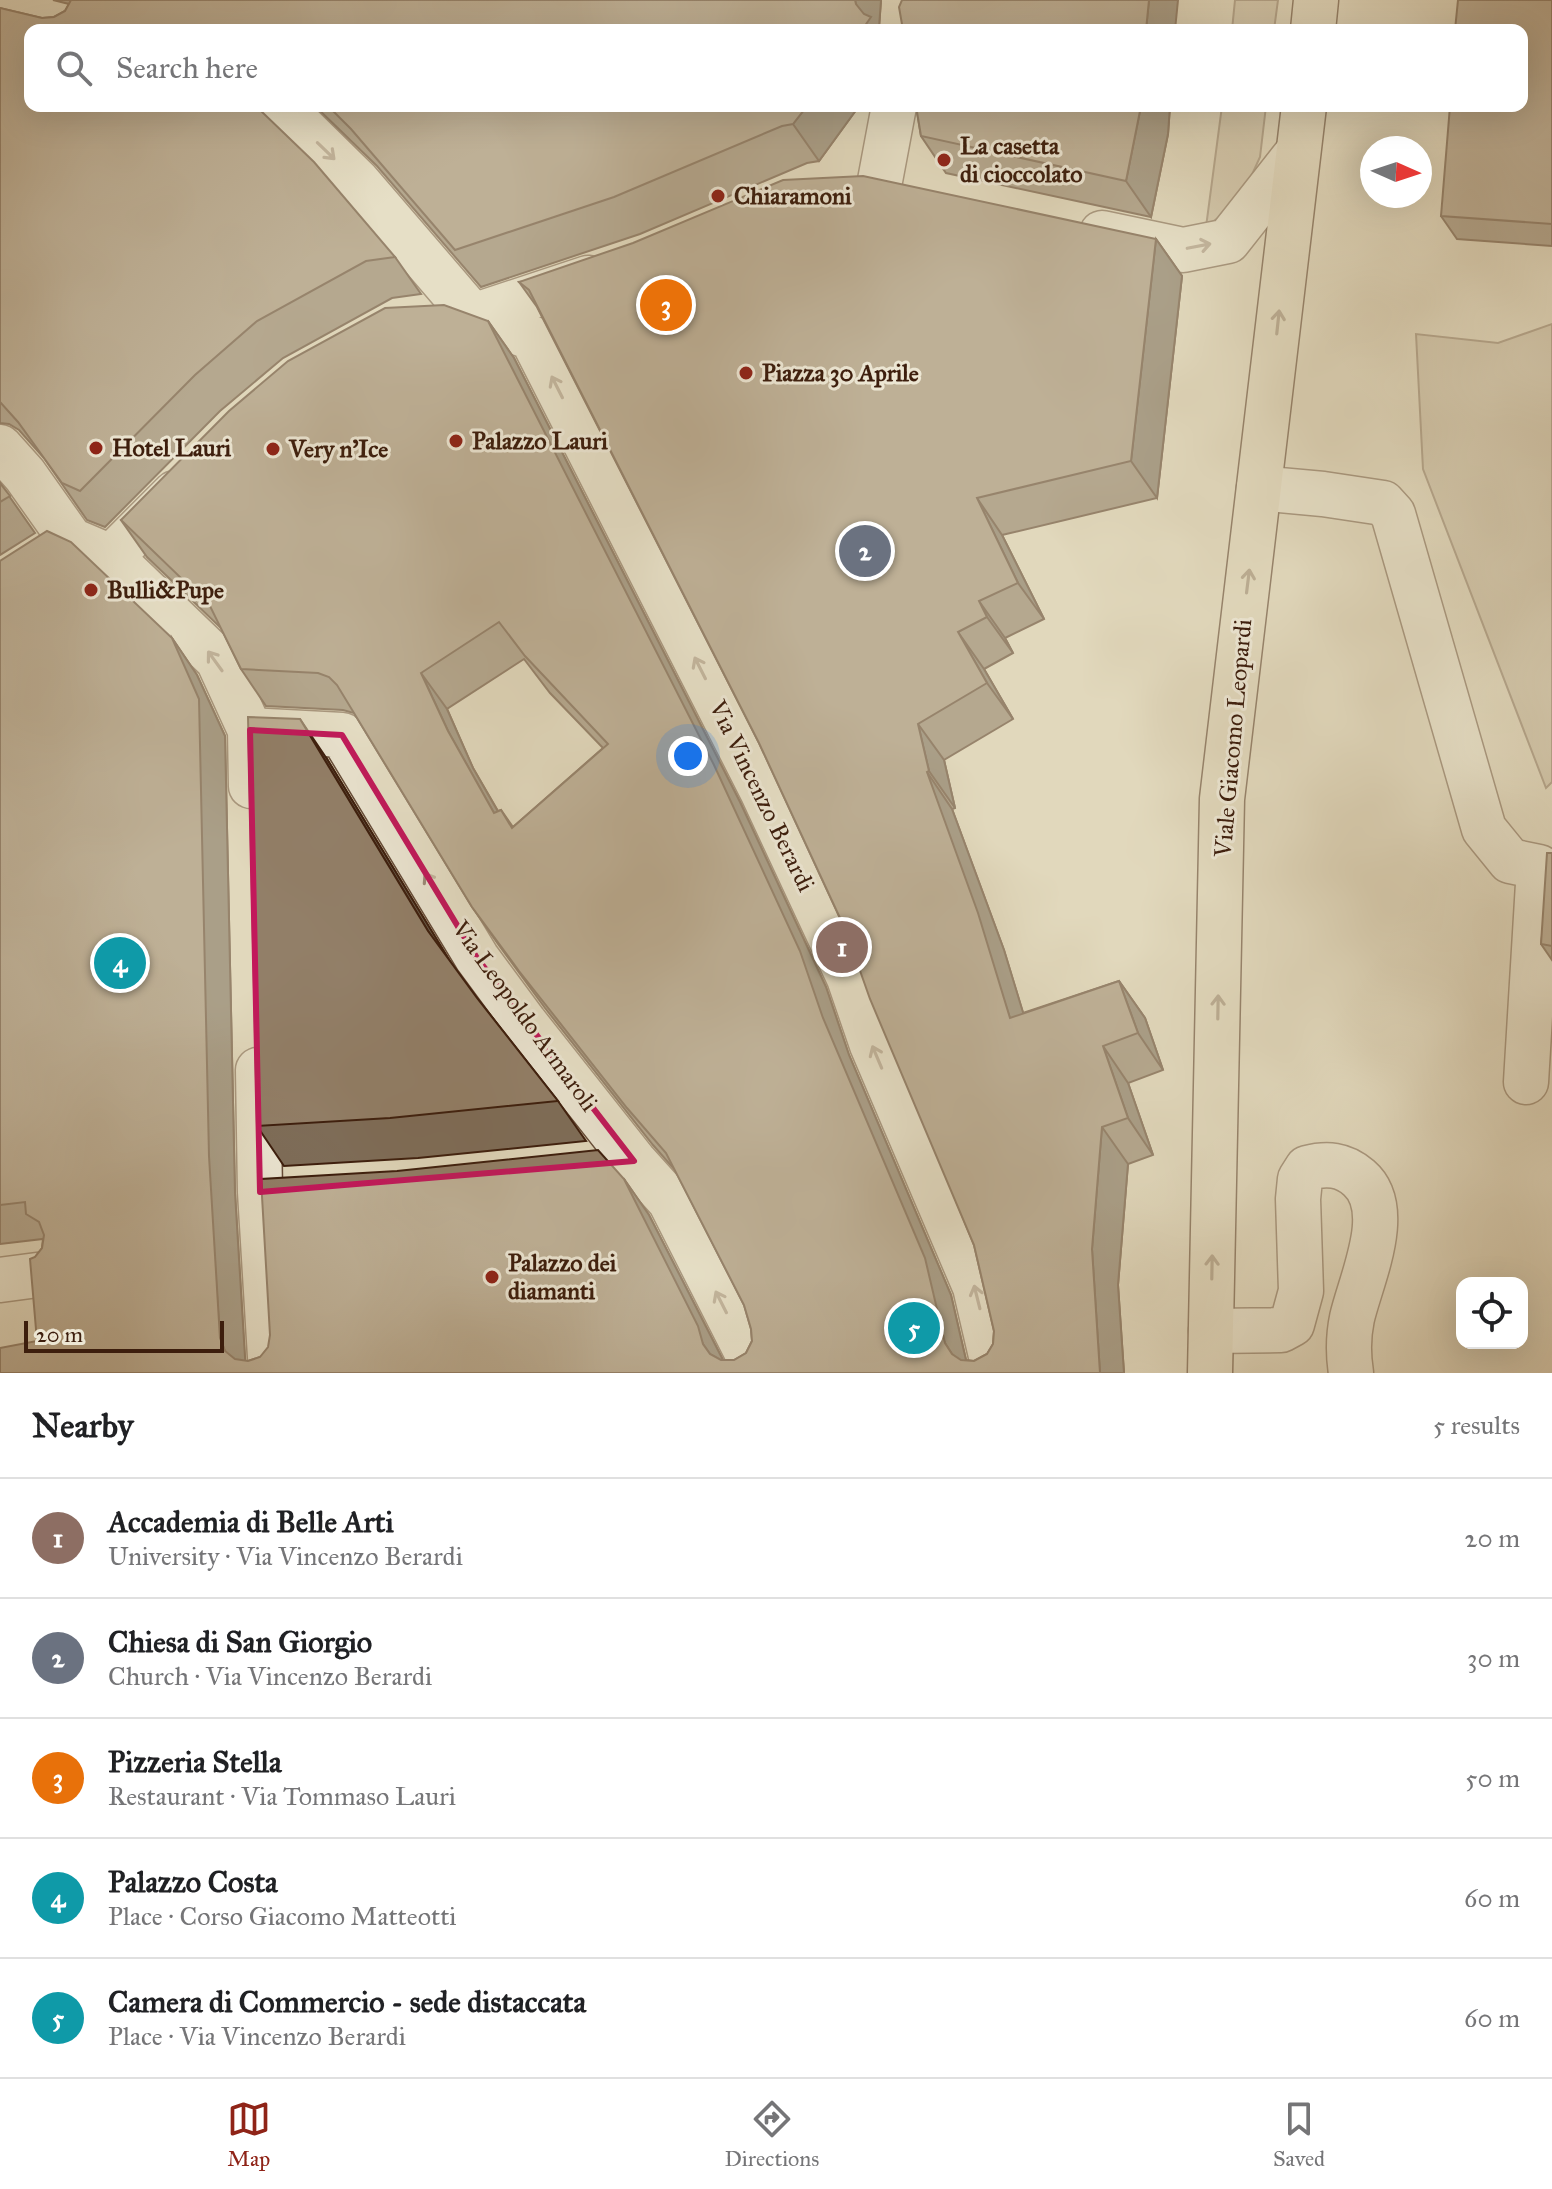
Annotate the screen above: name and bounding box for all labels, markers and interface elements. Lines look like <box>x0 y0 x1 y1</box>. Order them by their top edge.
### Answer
search box <box>24 24 1528 112</box>
icon: search <box>52 46 96 90</box>
text: Search here <box>116 50 258 86</box>
place label: La casetta di cioccolato <box>960 131 1083 189</box>
north arrow <box>1360 136 1432 208</box>
one-way arrow <box>316 141 335 160</box>
marker: La casetta di cioccolato <box>935 151 953 169</box>
place label: Chiaramoni <box>734 181 852 211</box>
marker: Chiaramoni <box>709 187 727 205</box>
one-way arrow <box>1186 238 1211 253</box>
pin: 3 <box>640 275 692 335</box>
one-way arrow <box>1271 310 1286 336</box>
place label: Piazza 30 Aprile <box>762 358 919 388</box>
marker: Piazza 30 Aprile <box>737 364 755 382</box>
one-way arrow <box>548 375 564 399</box>
place label: Palazzo Lauri <box>472 426 608 456</box>
marker: Palazzo Lauri <box>447 432 465 450</box>
place label: Hotel Lauri <box>112 433 232 463</box>
place label: Very n'Ice <box>288 434 388 464</box>
marker: Hotel Lauri <box>87 439 105 457</box>
marker: Very n'Ice <box>264 440 282 458</box>
pin: 2 <box>839 521 891 581</box>
one-way arrow <box>1241 568 1256 595</box>
place label: Bulli&Pupe <box>107 575 224 605</box>
marker: Bulli&Pupe <box>82 581 100 599</box>
street label: Viale Giacomo Leopardi <box>1208 617 1258 859</box>
one-way arrow <box>207 651 224 672</box>
one-way arrow <box>692 657 707 681</box>
street label: Via Vincenzo Berardi <box>702 695 821 897</box>
your location <box>668 736 708 776</box>
one-way arrow <box>423 872 439 895</box>
street label: Via Leopoldo Armaroli <box>445 914 604 1117</box>
pin: 1 <box>816 917 868 977</box>
pin: 4 <box>94 933 146 993</box>
one-way arrow <box>1210 994 1225 1021</box>
one-way arrow <box>869 1045 884 1070</box>
place label: Palazzo dei diamanti <box>508 1248 617 1306</box>
one-way arrow <box>1205 1254 1220 1281</box>
marker: Palazzo dei diamanti <box>483 1268 501 1286</box>
map controls <box>1456 1277 1528 1349</box>
button: locate <box>1456 1277 1528 1349</box>
one-way arrow <box>969 1285 984 1311</box>
one-way arrow <box>713 1290 729 1314</box>
pin: 5 <box>888 1298 940 1358</box>
scale bar <box>24 1317 224 1353</box>
text: 20 m <box>36 1321 83 1348</box>
text: Nearby <box>32 1405 134 1446</box>
text: 5 results <box>1433 1409 1520 1441</box>
text: Accademia di Belle Arti <box>108 1504 394 1540</box>
text: 1 <box>53 1522 63 1554</box>
text: 20 m <box>1465 1522 1520 1554</box>
text: University · Via Vincenzo Berardi <box>108 1540 463 1572</box>
text: Chiesa di San Giorgio <box>108 1624 372 1660</box>
text: 2 <box>52 1642 64 1674</box>
text: 30 m <box>1467 1642 1520 1674</box>
text: Church · Via Vincenzo Berardi <box>108 1660 432 1692</box>
text: Pizzeria Stella <box>108 1744 282 1780</box>
text: 3 <box>53 1762 63 1794</box>
text: 50 m <box>1465 1762 1520 1794</box>
text: Restaurant · Via Tommaso Lauri <box>108 1780 456 1812</box>
text: Palazzo Costa <box>108 1864 278 1900</box>
text: 4 <box>51 1882 65 1914</box>
text: 60 m <box>1464 1882 1520 1914</box>
text: Place · Corso Giacomo Matteotti <box>108 1900 457 1932</box>
text: Camera di Commercio - sede distaccata <box>108 1984 586 2020</box>
text: 5 <box>52 2002 64 2034</box>
text: 60 m <box>1464 2002 1520 2034</box>
text: Place · Via Vincenzo Berardi <box>108 2020 406 2052</box>
tab: Map <box>227 2097 271 2172</box>
tab: Directions <box>724 2097 819 2172</box>
tab: Saved <box>1273 2097 1325 2172</box>

